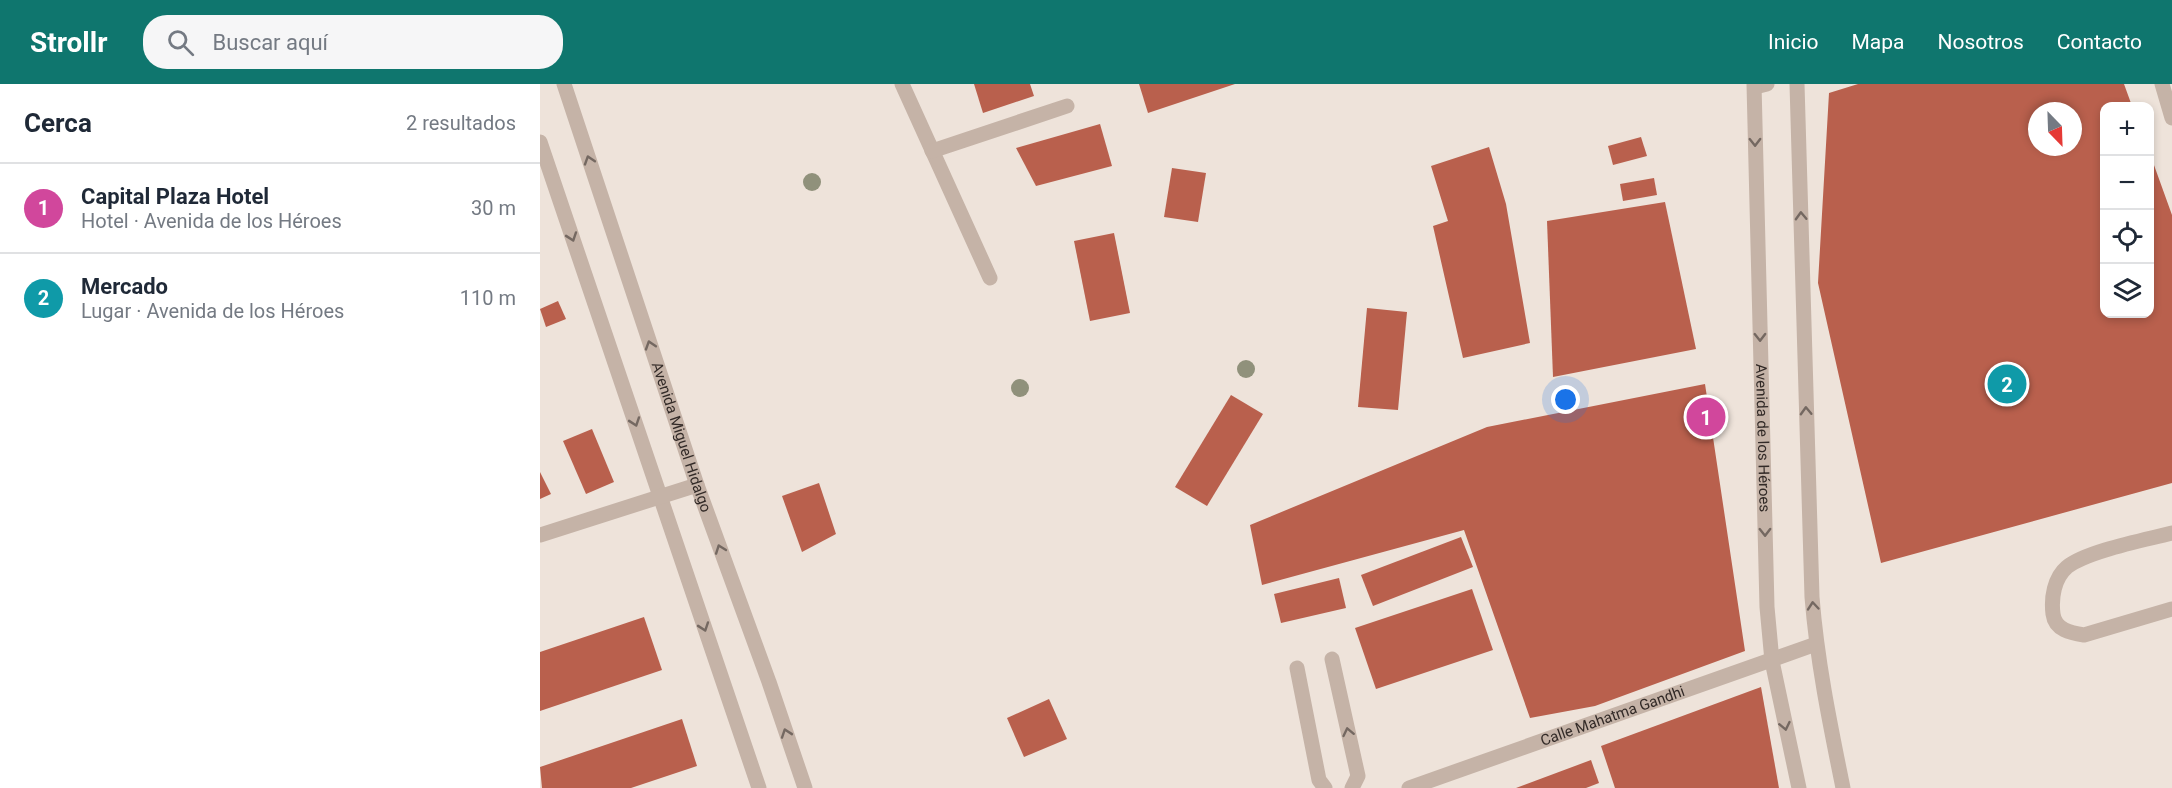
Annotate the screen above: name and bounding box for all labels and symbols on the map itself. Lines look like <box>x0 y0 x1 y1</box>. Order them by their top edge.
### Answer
north arrow <box>2028 102 2082 156</box>
one-way arrow <box>1749 138 1762 147</box>
one-way arrow <box>584 155 596 166</box>
one-way arrow <box>1795 212 1807 221</box>
one-way arrow <box>565 231 578 242</box>
one-way arrow <box>1754 333 1767 342</box>
one-way arrow <box>645 340 658 351</box>
street label: Avenida Miguel Hidalgo <box>648 360 715 515</box>
pin: 2 <box>1988 362 2026 406</box>
street label: Avenida de los Héroes <box>1752 363 1774 512</box>
your location <box>1551 385 1580 414</box>
pin: 1 <box>1686 394 1726 440</box>
one-way arrow <box>1800 407 1813 416</box>
one-way arrow <box>627 416 640 427</box>
one-way arrow <box>1759 528 1771 537</box>
one-way arrow <box>715 544 728 555</box>
one-way arrow <box>1806 602 1819 611</box>
one-way arrow <box>697 621 709 632</box>
street label: Calle Mahatma Gandhi <box>1538 682 1687 750</box>
one-way arrow <box>1778 721 1791 731</box>
one-way arrow <box>1342 727 1355 737</box>
one-way arrow <box>781 728 794 739</box>

